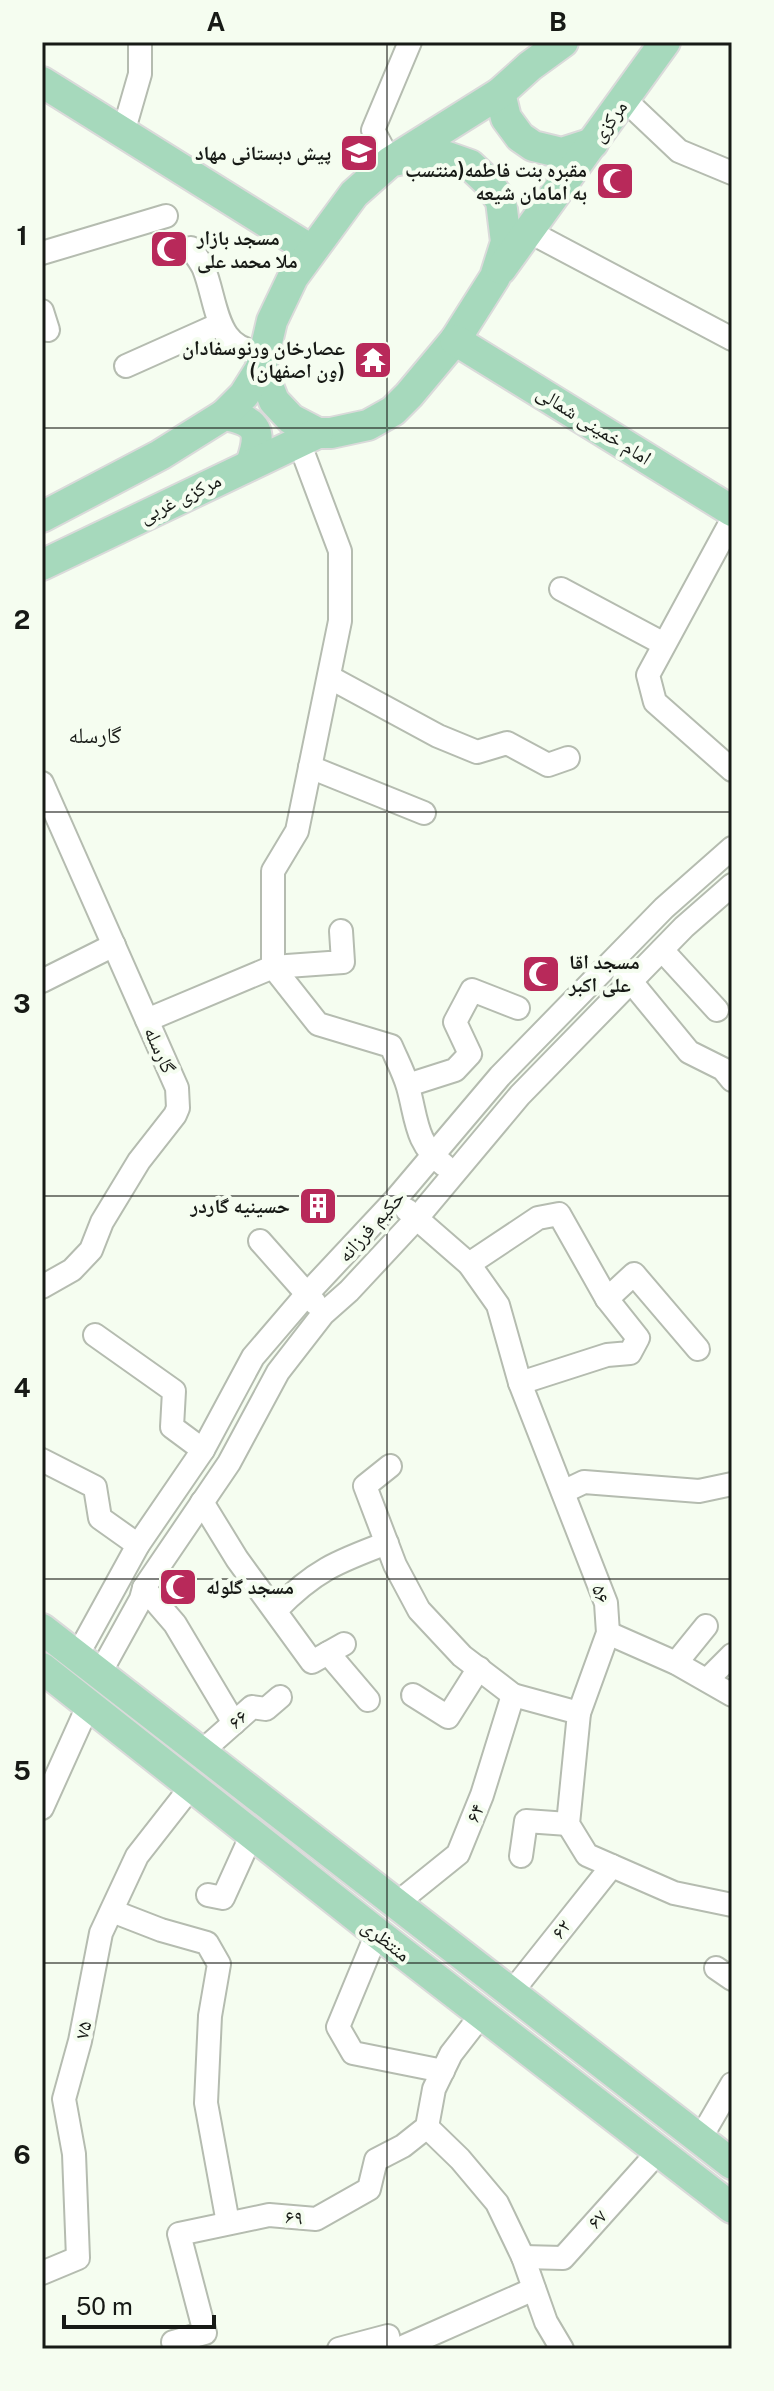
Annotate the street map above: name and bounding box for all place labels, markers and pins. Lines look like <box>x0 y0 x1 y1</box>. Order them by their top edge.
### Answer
school or university icon: پیش دبستانی مهاد <box>338 132 380 174</box>
place label: پیش دبستانی مهاد <box>195 141 331 166</box>
place label: مقبره بنت فاطمه(منتسب به امامان شیعه <box>405 158 587 205</box>
mosque icon: مقبره بنت فاطمه(منتسب به امامان شیعه <box>594 160 636 202</box>
place label: مسجد بازار ملا محمد علی <box>196 226 298 274</box>
mosque icon: مسجد بازار ملا محمد علی <box>148 228 190 270</box>
place label: عصارخان ورنوسفادان (ون اصفهان) <box>182 336 345 383</box>
temple icon: عصارخان ورنوسفادان (ون اصفهان) <box>352 339 394 381</box>
place label: مسجد اقا علی اکبر <box>568 950 640 998</box>
mosque icon: مسجد اقا علی اکبر <box>520 953 562 995</box>
building icon: حسینیه گاردر <box>297 1185 339 1227</box>
place label: حسینیه گاردر <box>190 1194 290 1218</box>
mosque icon: مسجد گلوله <box>157 1566 199 1608</box>
place label: مسجد گلوله <box>206 1575 294 1599</box>

